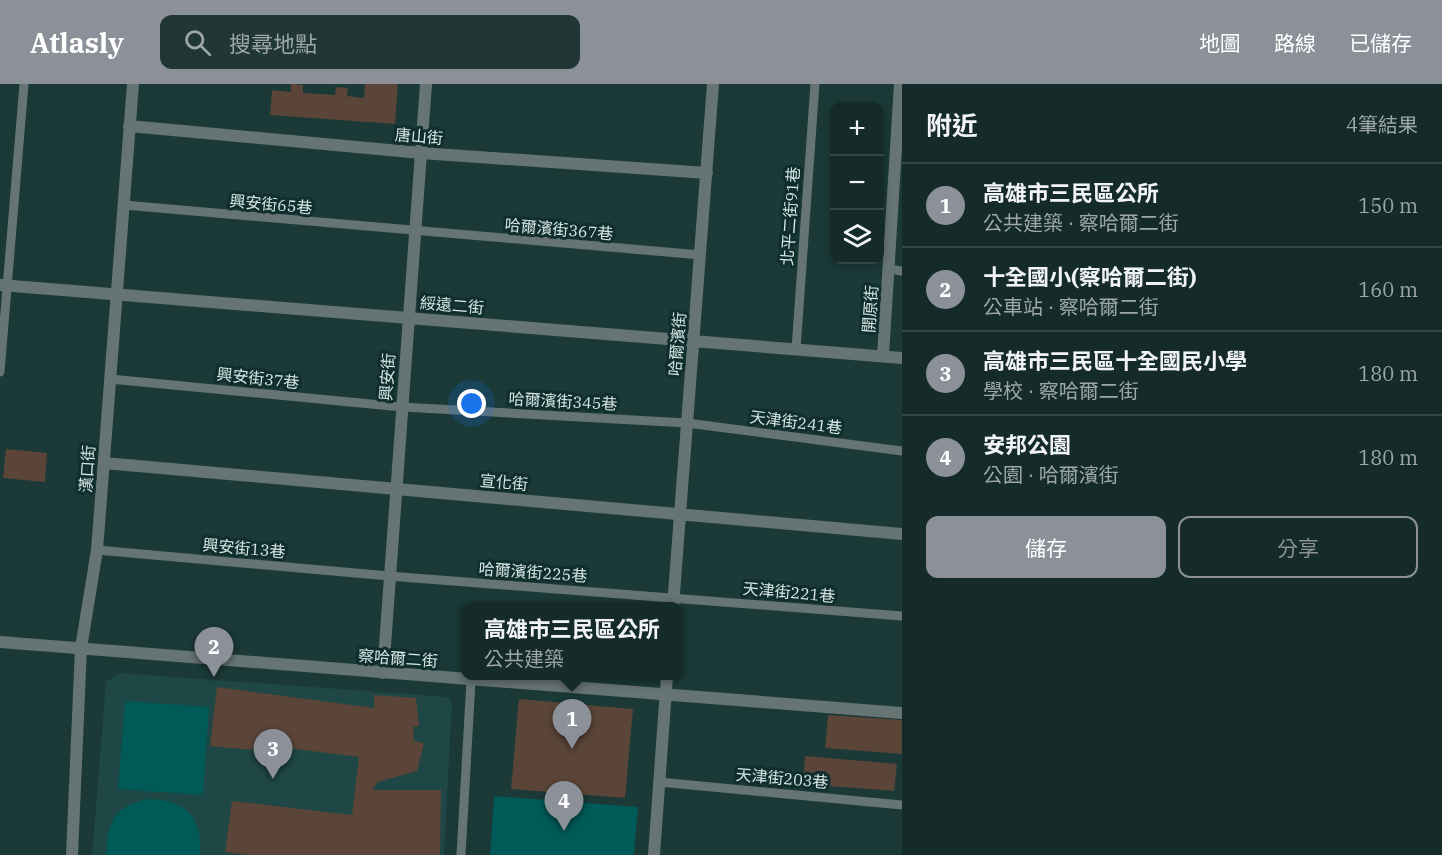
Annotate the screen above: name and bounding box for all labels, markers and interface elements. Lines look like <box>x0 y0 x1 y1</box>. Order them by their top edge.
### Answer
search box <box>160 15 580 69</box>
text: Atlasly <box>30 24 124 61</box>
icon: search <box>181 26 214 59</box>
text: 搜尋地點 <box>229 29 317 58</box>
text: 地圖 <box>1199 29 1241 57</box>
text: 路線 <box>1274 29 1316 57</box>
text: 已儲存 <box>1349 29 1412 57</box>
map controls <box>830 102 884 264</box>
button: + <box>830 102 884 156</box>
text: 附近 <box>926 108 978 142</box>
text: 4筆結果 <box>1346 111 1418 138</box>
street label: 唐山街 <box>394 124 444 148</box>
button: − <box>830 156 884 210</box>
street label: 北平二街91巷 <box>777 166 803 266</box>
text: 高雄市三民區公所 <box>983 178 1159 207</box>
street label: 興安街65巷 <box>229 190 313 218</box>
text: 1 <box>940 192 952 219</box>
text: 150 m <box>1358 192 1418 219</box>
text: 公共建築 · 察哈爾二街 <box>983 209 1179 236</box>
button: layers <box>830 210 884 264</box>
street label: 哈爾濱街367巷 <box>504 214 614 244</box>
text: 十全國小(察哈爾二街) <box>983 262 1197 291</box>
text: 2 <box>940 276 952 303</box>
text: 160 m <box>1358 276 1418 303</box>
street label: 開原街 <box>858 284 882 334</box>
street label: 綏遠二街 <box>419 292 485 318</box>
text: 公車站 · 察哈爾二街 <box>983 293 1159 320</box>
street label: 哈爾濱街 <box>664 311 690 377</box>
text: 高雄市三民區十全國民小學 <box>983 346 1247 375</box>
street label: 興安街 <box>375 352 399 402</box>
text: 3 <box>940 360 952 387</box>
text: 180 m <box>1358 360 1418 387</box>
street label: 興安街37巷 <box>216 364 300 392</box>
text: 學校 · 察哈爾二街 <box>983 377 1139 404</box>
street label: 哈爾濱街345巷 <box>508 388 618 414</box>
your location <box>457 389 486 418</box>
street label: 天津街241巷 <box>749 406 843 438</box>
text: 安邦公園 <box>983 430 1071 459</box>
street label: 漢口街 <box>75 444 99 494</box>
text: 4 <box>940 444 952 471</box>
text: 180 m <box>1358 444 1418 471</box>
text: 公園 · 哈爾濱街 <box>983 461 1119 488</box>
street label: 宣化街 <box>479 470 529 494</box>
button: 儲存 <box>926 516 1166 578</box>
button: 分享 <box>1178 516 1418 578</box>
street label: 興安街13巷 <box>202 534 286 562</box>
street label: 哈爾濱街225巷 <box>478 558 588 586</box>
street label: 天津街221巷 <box>742 578 836 606</box>
popup <box>461 602 683 680</box>
text: 高雄市三民區公所 <box>484 614 660 643</box>
pin: 2 <box>194 628 234 677</box>
street label: 察哈爾二街 <box>357 645 439 671</box>
text: 公共建築 <box>484 645 564 672</box>
pin: 1 <box>552 700 592 749</box>
pin: 3 <box>254 730 292 779</box>
street label: 天津街203巷 <box>735 764 829 792</box>
pin: 4 <box>544 782 584 831</box>

